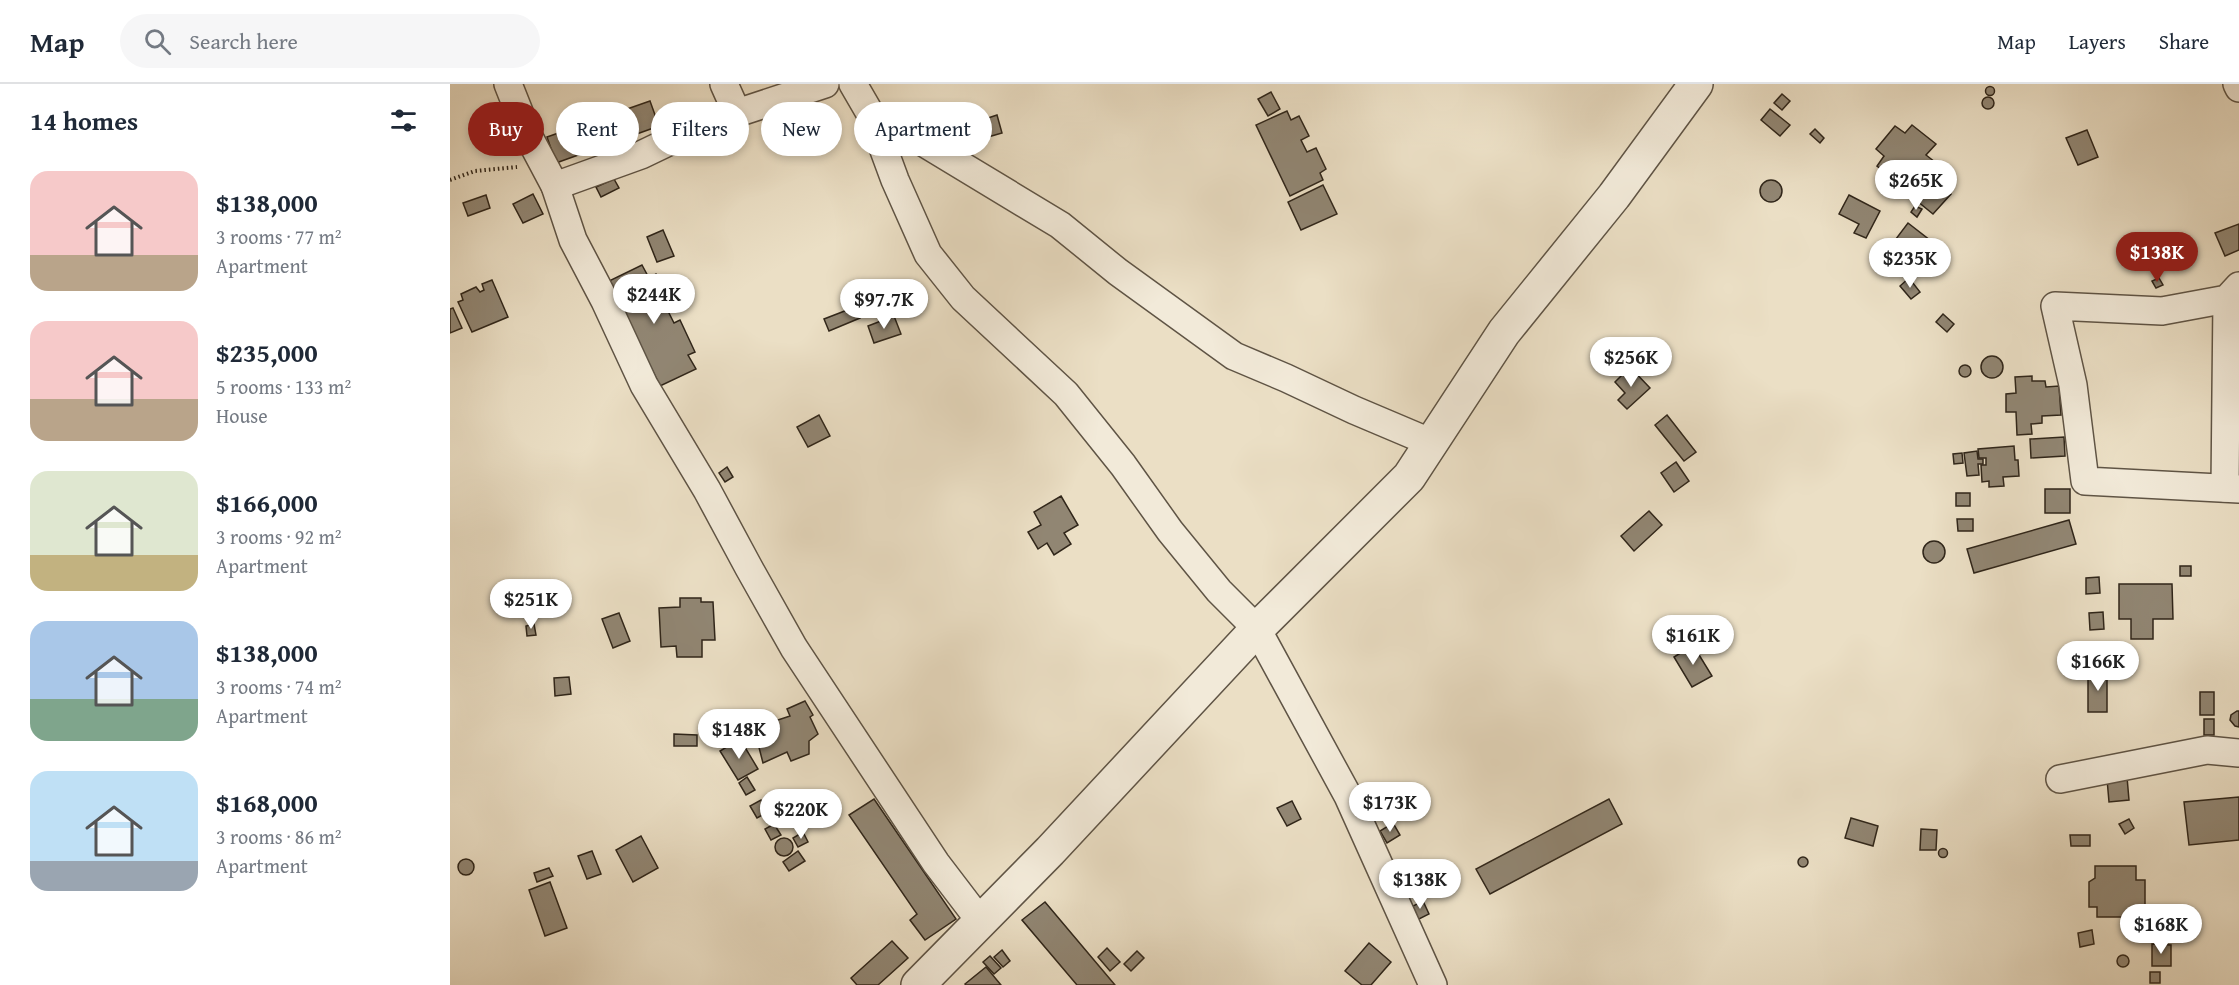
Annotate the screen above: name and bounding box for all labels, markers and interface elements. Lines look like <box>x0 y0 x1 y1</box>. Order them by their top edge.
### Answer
search box <box>120 14 540 68</box>
text: Map <box>30 21 84 62</box>
icon: search <box>141 25 174 58</box>
text: Search here <box>189 25 298 57</box>
text: Map <box>1997 26 2036 57</box>
text: Layers <box>2069 26 2126 57</box>
text: Share <box>2159 26 2209 57</box>
text: 14 homes <box>30 101 138 140</box>
chip: Buy <box>468 102 544 156</box>
chip: Rent <box>556 102 639 156</box>
chip: Filters <box>651 102 749 156</box>
chip: New <box>761 102 842 156</box>
chip: Apartment <box>854 102 992 156</box>
icon: filters <box>387 104 420 137</box>
pin: $265K <box>1874 160 1958 211</box>
text: $265K <box>1889 165 1943 194</box>
text: $138,000 <box>216 183 318 222</box>
icon: home <box>78 195 150 267</box>
text: 3 rooms · 77 m² <box>216 222 342 251</box>
pin: $138K <box>2115 232 2199 283</box>
text: $138K <box>2130 237 2184 266</box>
pin: $235K <box>1868 238 1952 289</box>
text: $235K <box>1883 243 1937 272</box>
text: Apartment <box>216 251 308 280</box>
pin: $244K <box>612 274 696 325</box>
text: $244K <box>627 279 681 308</box>
pin: $97.7K <box>835 279 933 330</box>
text: $97.7K <box>854 284 914 313</box>
text: $235,000 <box>216 333 318 372</box>
pin: $256K <box>1589 337 1673 388</box>
text: $256K <box>1604 342 1658 371</box>
icon: home <box>78 345 150 417</box>
text: 5 rooms · 133 m² <box>216 372 351 401</box>
text: House <box>216 401 268 430</box>
text: $166,000 <box>216 483 318 522</box>
icon: home <box>78 495 150 567</box>
text: 3 rooms · 92 m² <box>216 522 342 551</box>
text: Apartment <box>216 551 308 580</box>
pin: $251K <box>489 579 573 630</box>
text: $251K <box>504 584 558 613</box>
pin: $161K <box>1651 615 1735 666</box>
text: $161K <box>1666 620 1720 649</box>
text: $138,000 <box>216 633 318 672</box>
pin: $166K <box>2056 641 2140 692</box>
icon: home <box>78 645 150 717</box>
text: $166K <box>2071 646 2125 675</box>
text: 3 rooms · 74 m² <box>216 672 342 701</box>
text: Apartment <box>216 701 308 730</box>
pin: $148K <box>697 709 781 760</box>
text: $148K <box>712 714 766 743</box>
pin: $173K <box>1348 782 1432 833</box>
text: $168,000 <box>216 783 318 822</box>
text: $173K <box>1363 787 1417 816</box>
pin: $220K <box>759 789 843 840</box>
text: $220K <box>774 794 828 823</box>
icon: home <box>78 795 150 867</box>
text: 3 rooms · 86 m² <box>216 822 342 851</box>
text: Apartment <box>216 851 308 880</box>
pin: $138K <box>1378 859 1462 910</box>
text: $138K <box>1393 864 1447 893</box>
pin: $168K <box>2119 904 2203 955</box>
text: $168K <box>2134 909 2188 938</box>

